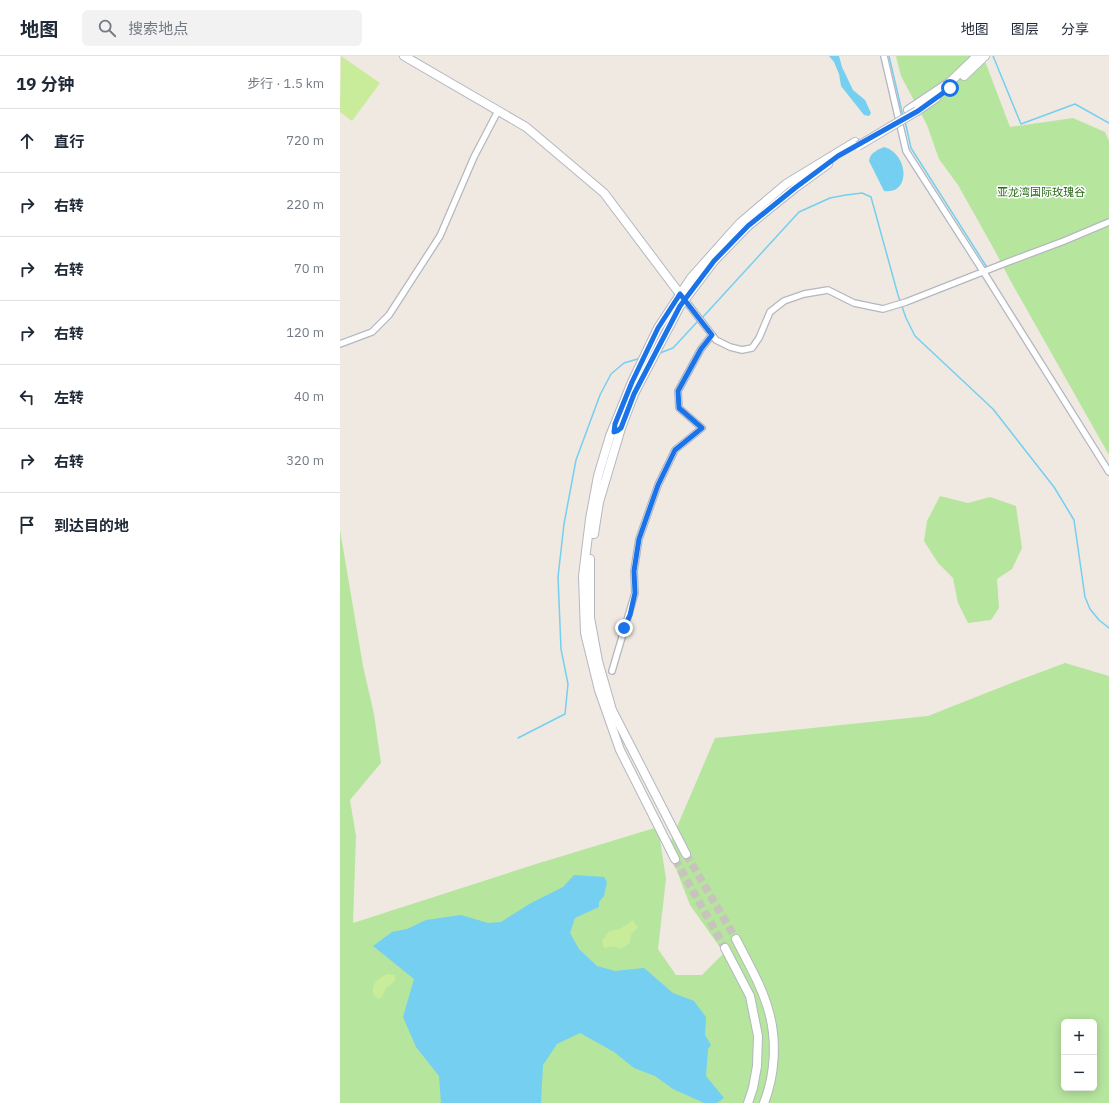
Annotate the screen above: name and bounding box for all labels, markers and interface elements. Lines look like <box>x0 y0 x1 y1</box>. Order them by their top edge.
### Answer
search box <box>82 10 362 46</box>
text: 地图 <box>20 17 58 41</box>
icon: search <box>96 17 118 39</box>
text: 搜索地点 <box>128 19 188 38</box>
text: 地图 <box>961 20 989 38</box>
text: 图层 <box>1011 20 1039 38</box>
text: 分享 <box>1061 20 1089 38</box>
text: 19 分钟 <box>16 73 74 95</box>
text: 步行 · 1.5 km <box>247 75 324 92</box>
route start <box>941 79 959 97</box>
icon: ahead <box>16 130 38 152</box>
text: 直行 <box>54 132 84 151</box>
text: 720 m <box>286 132 324 149</box>
park label: 亚龙湾国际玫瑰谷 <box>997 185 1085 199</box>
icon: right <box>16 194 38 216</box>
text: 右转 <box>54 196 84 215</box>
text: 220 m <box>286 196 324 213</box>
icon: right <box>16 258 38 280</box>
text: 右转 <box>54 260 84 279</box>
text: 70 m <box>294 260 324 277</box>
icon: right <box>16 322 38 344</box>
text: 右转 <box>54 324 84 343</box>
text: 120 m <box>286 324 324 341</box>
icon: left <box>16 386 38 408</box>
text: 左转 <box>54 388 84 407</box>
text: 40 m <box>294 388 324 405</box>
icon: right <box>16 450 38 472</box>
text: 右转 <box>54 452 84 471</box>
text: 320 m <box>286 452 324 469</box>
icon: arrive <box>16 514 38 536</box>
text: 到达目的地 <box>54 516 129 535</box>
route end <box>615 619 633 637</box>
map controls <box>1061 1019 1097 1091</box>
button: + <box>1061 1019 1097 1055</box>
button: − <box>1061 1055 1097 1091</box>

